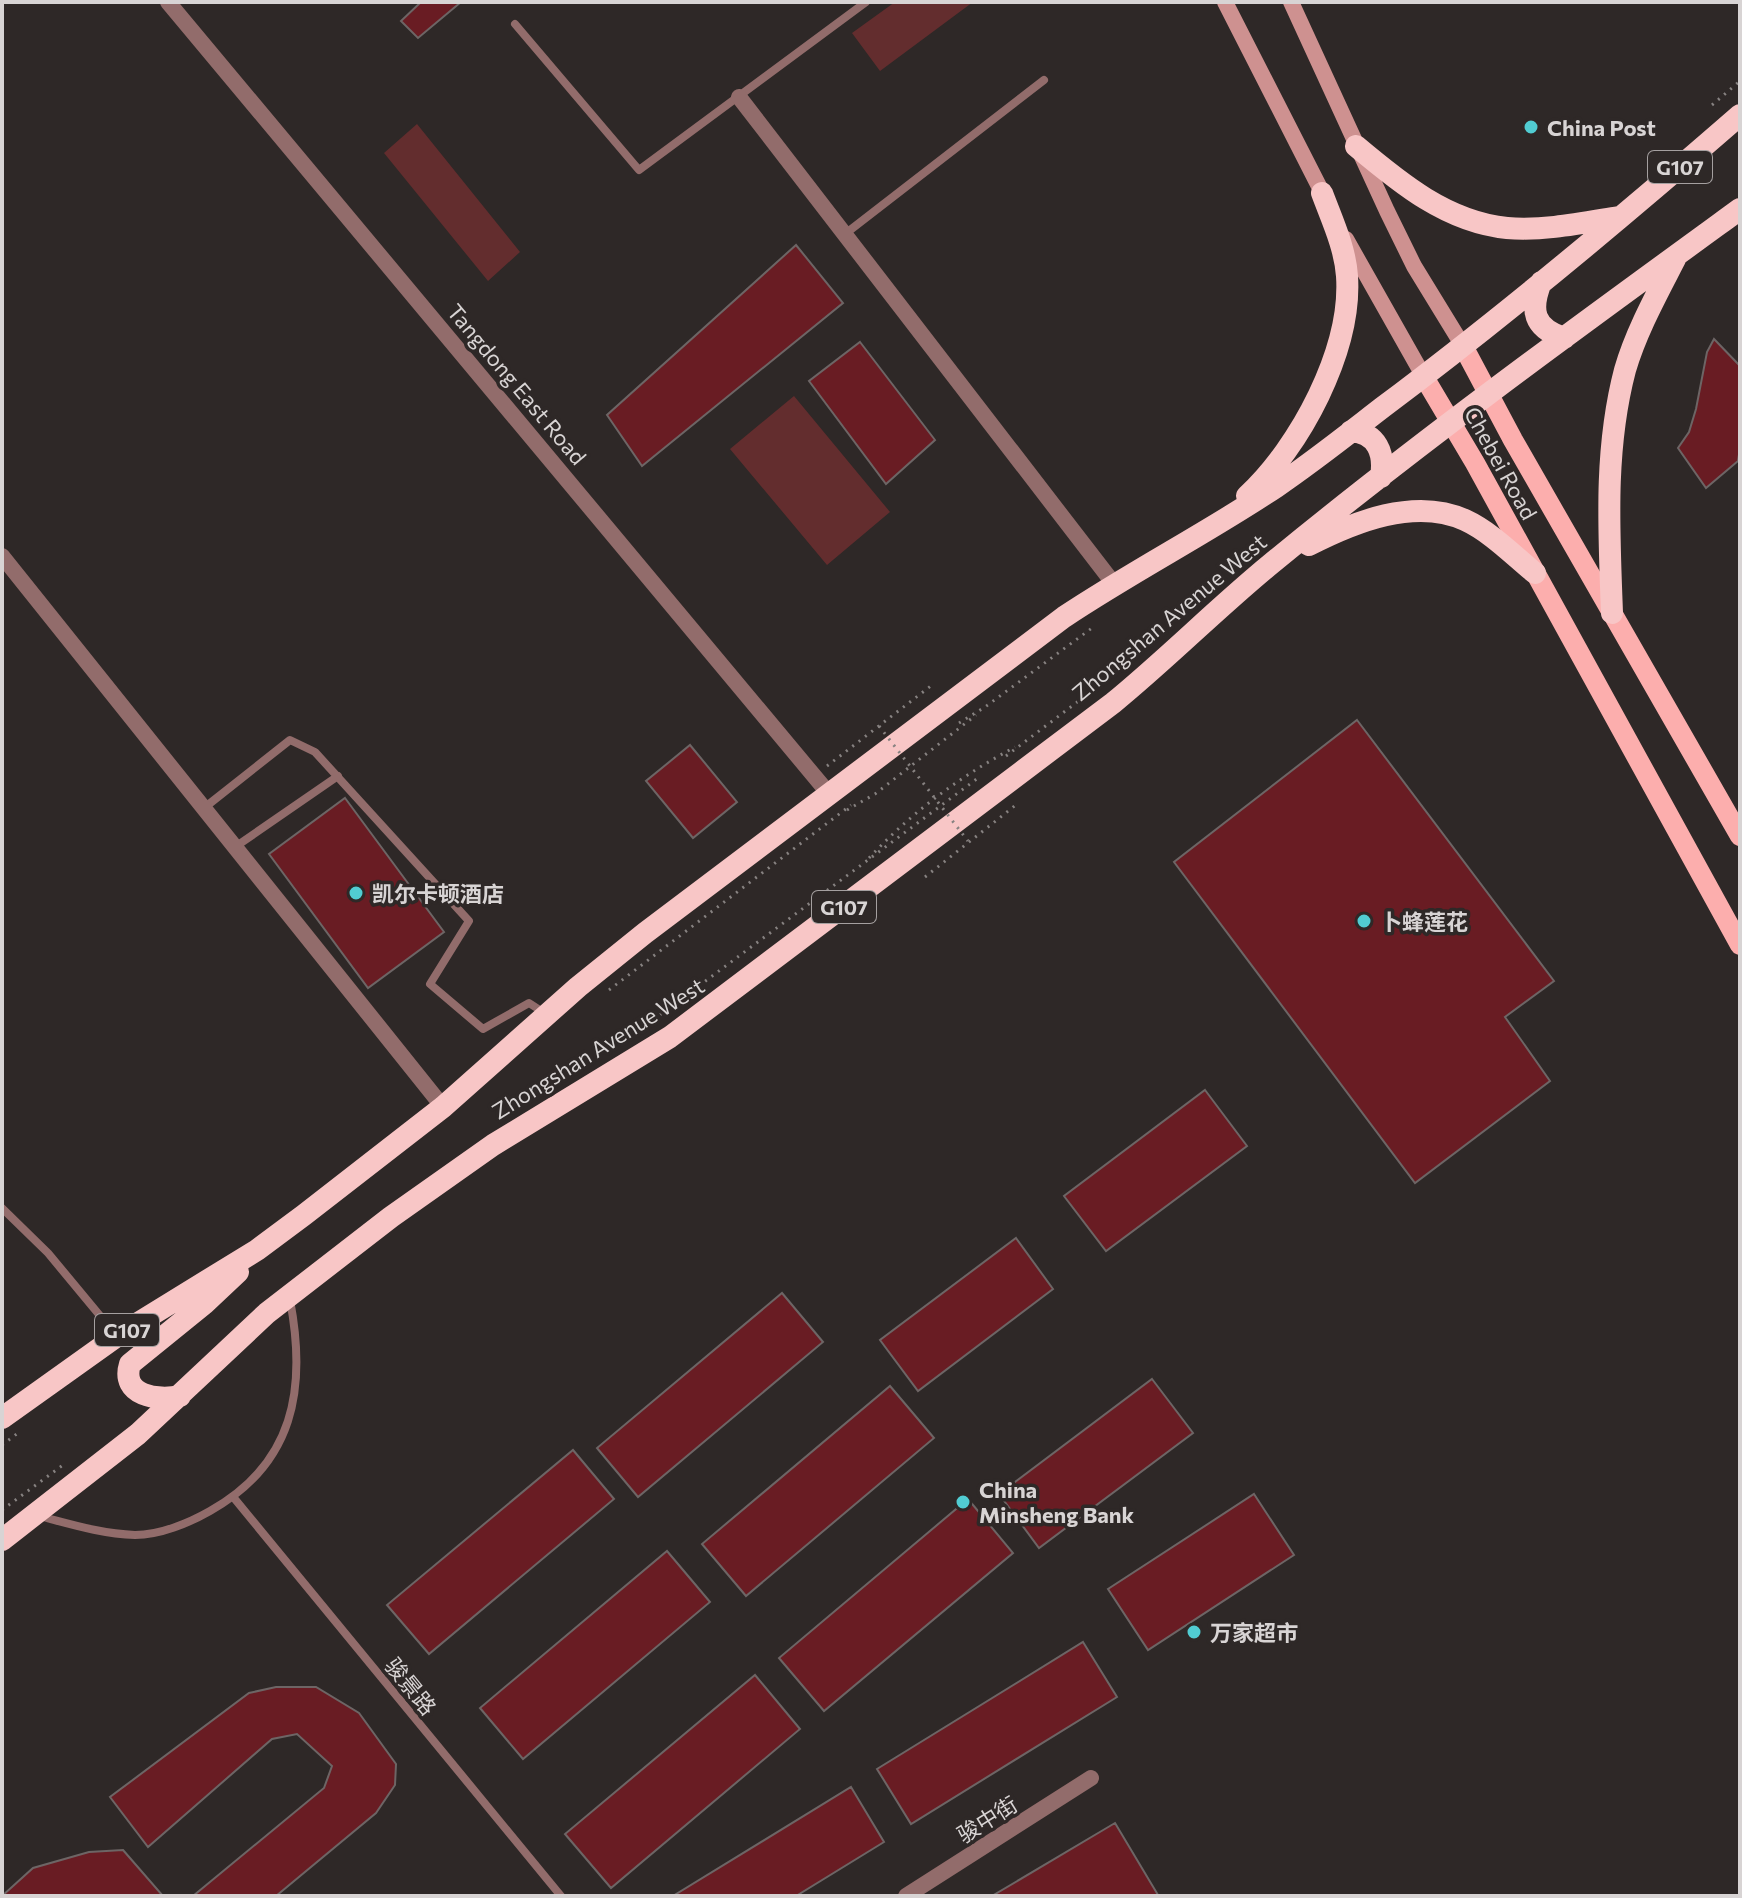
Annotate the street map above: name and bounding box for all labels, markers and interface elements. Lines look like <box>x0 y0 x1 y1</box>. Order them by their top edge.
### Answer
place label: China Post <box>1547 114 1656 141</box>
marker: China Post <box>1522 118 1540 136</box>
road number: G107 <box>1648 151 1712 183</box>
street label: Tangdong East Road <box>442 298 592 470</box>
street label: Chebei Road <box>1459 402 1543 524</box>
street label: Zhongshan Avenue West <box>1066 528 1272 706</box>
place label: 凯尔卡顿酒店 <box>372 880 504 907</box>
marker: 凯尔卡顿酒店 <box>347 884 365 902</box>
road number: G107 <box>812 891 876 923</box>
place label: 卜蜂莲花 <box>1380 908 1468 935</box>
marker: 卜蜂莲花 <box>1355 912 1373 930</box>
street label: Zhongshan Avenue West <box>487 972 709 1124</box>
road number: G107 <box>95 1314 159 1346</box>
place label: China Minsheng Bank <box>979 1476 1135 1528</box>
marker: China Minsheng Bank <box>954 1493 972 1511</box>
place label: 万家超市 <box>1210 1619 1298 1646</box>
marker: 万家超市 <box>1185 1623 1203 1641</box>
street label: 骏景路 <box>380 1652 442 1720</box>
street label: 骏中街 <box>952 1790 1022 1848</box>

